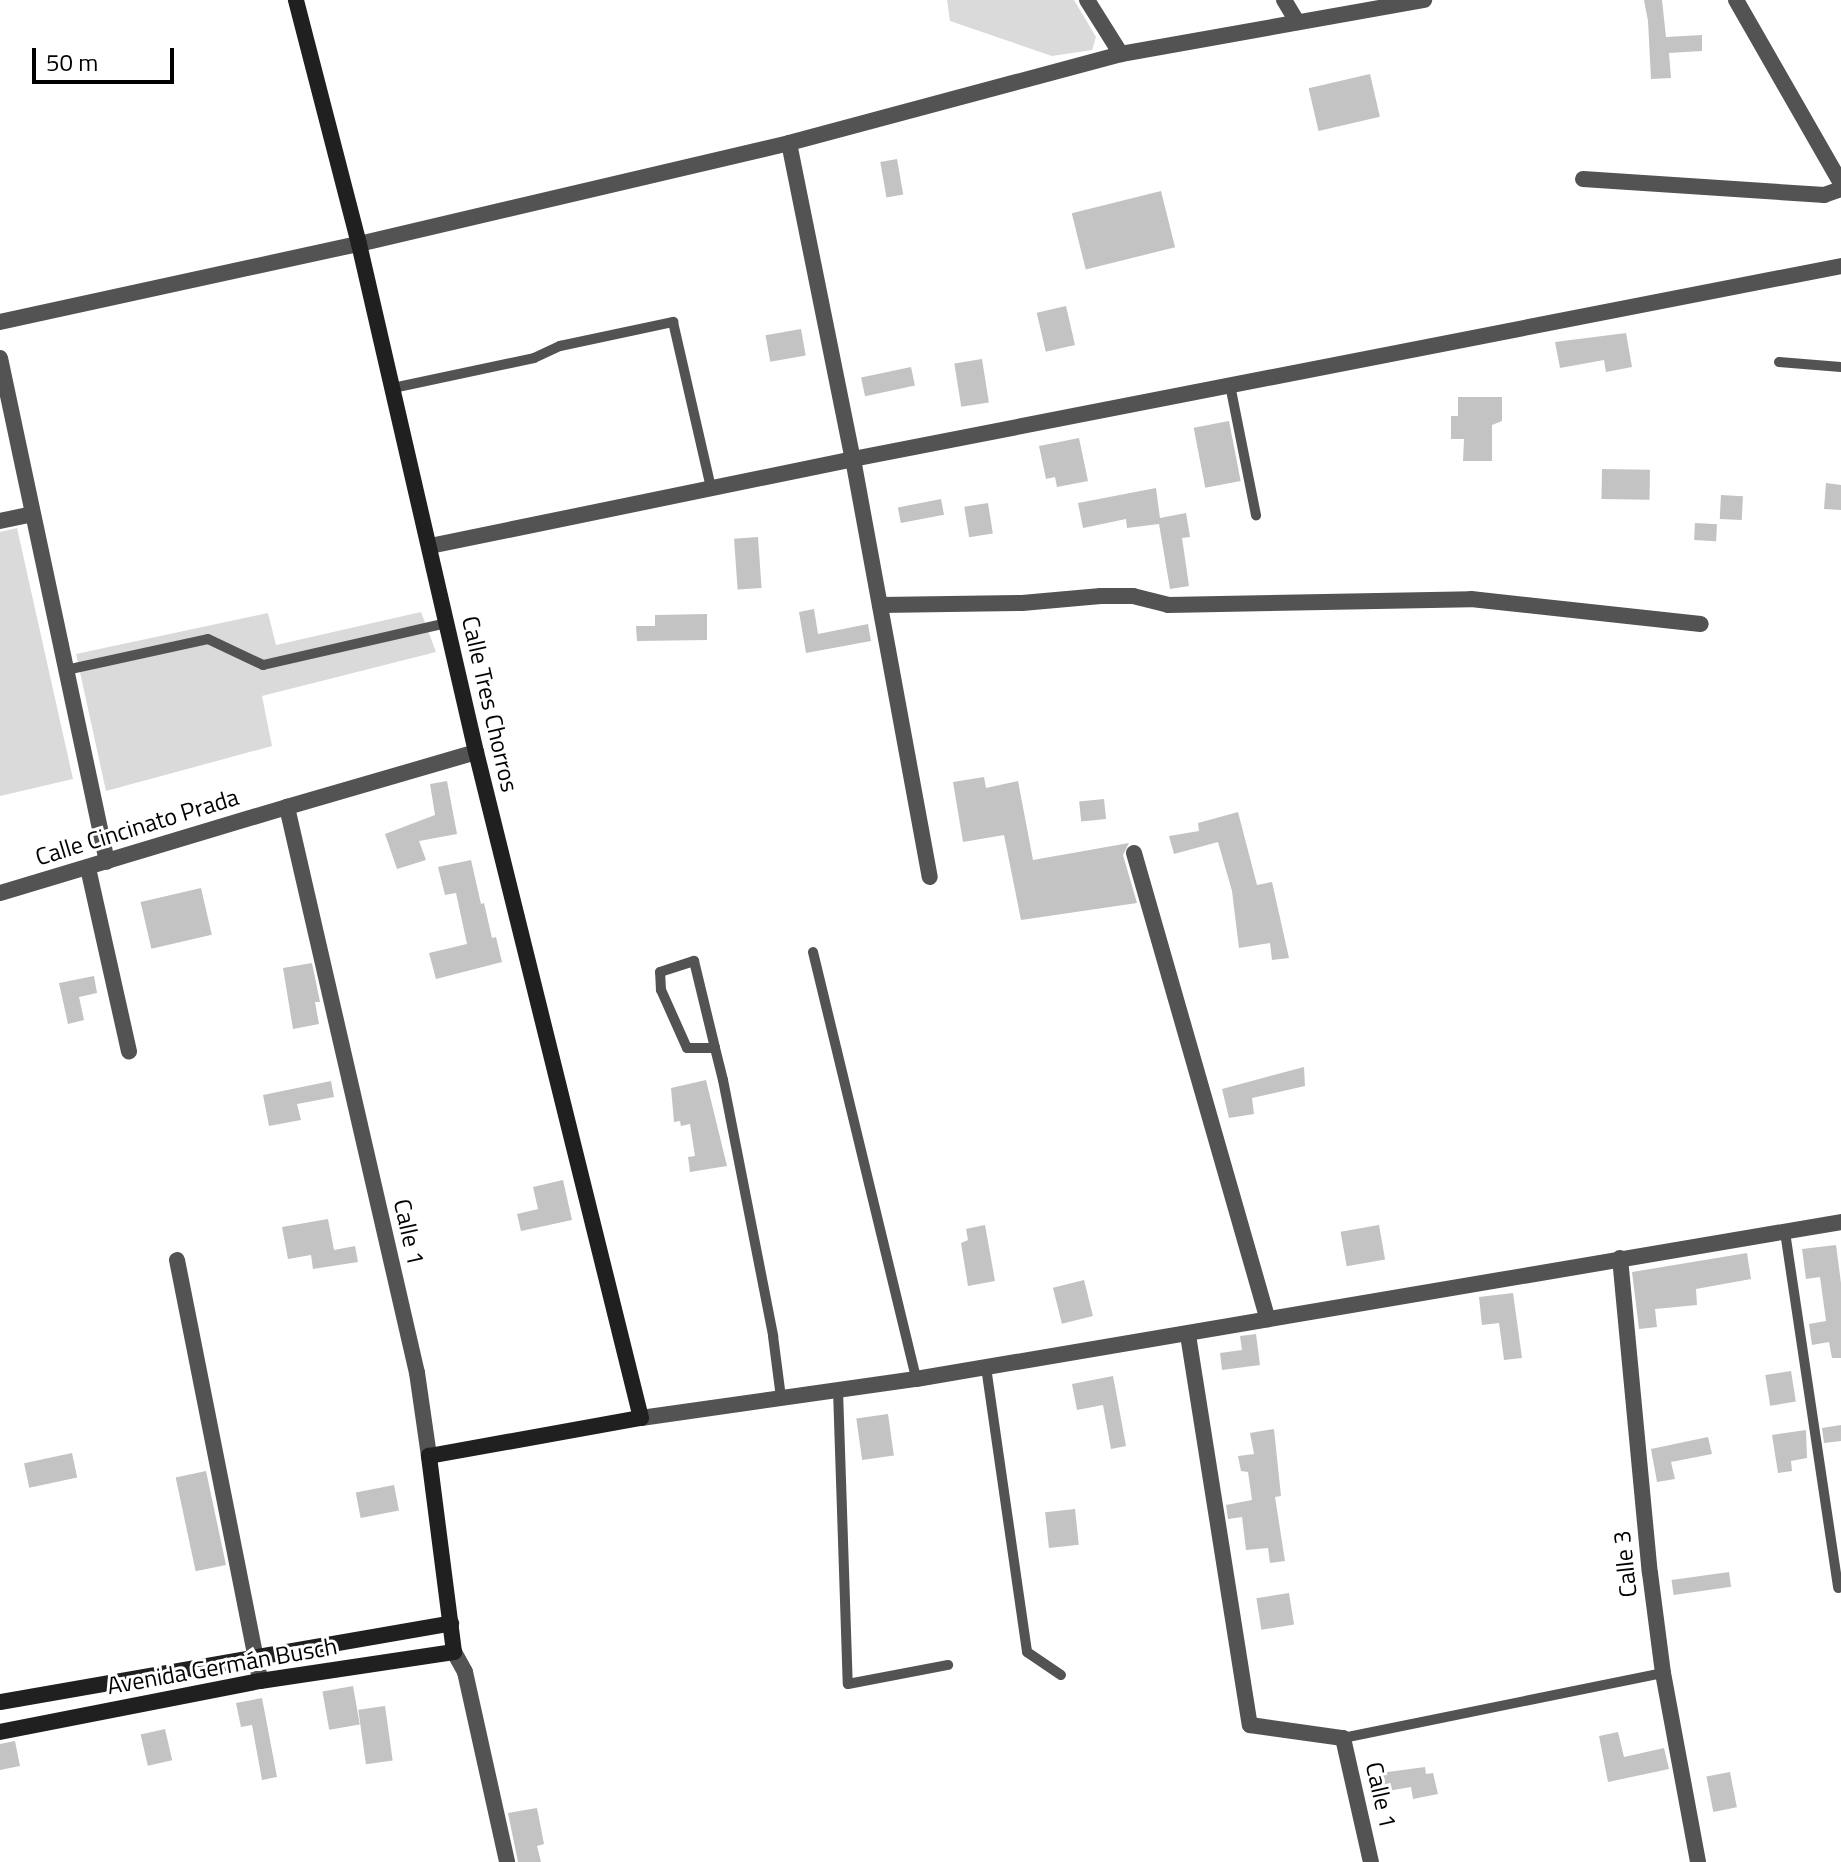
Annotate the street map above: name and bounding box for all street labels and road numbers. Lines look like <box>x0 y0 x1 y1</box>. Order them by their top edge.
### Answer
street label: Calle Tres Chorros <box>456 613 524 795</box>
street label: Calle Cincinato Prada <box>32 782 242 872</box>
street label: Calle 1 <box>387 1196 431 1268</box>
street label: Calle 3 <box>1607 1529 1643 1599</box>
street label: Avenida Germán Busch <box>105 1632 339 1700</box>
street label: Calle 1 <box>1359 1759 1403 1831</box>

